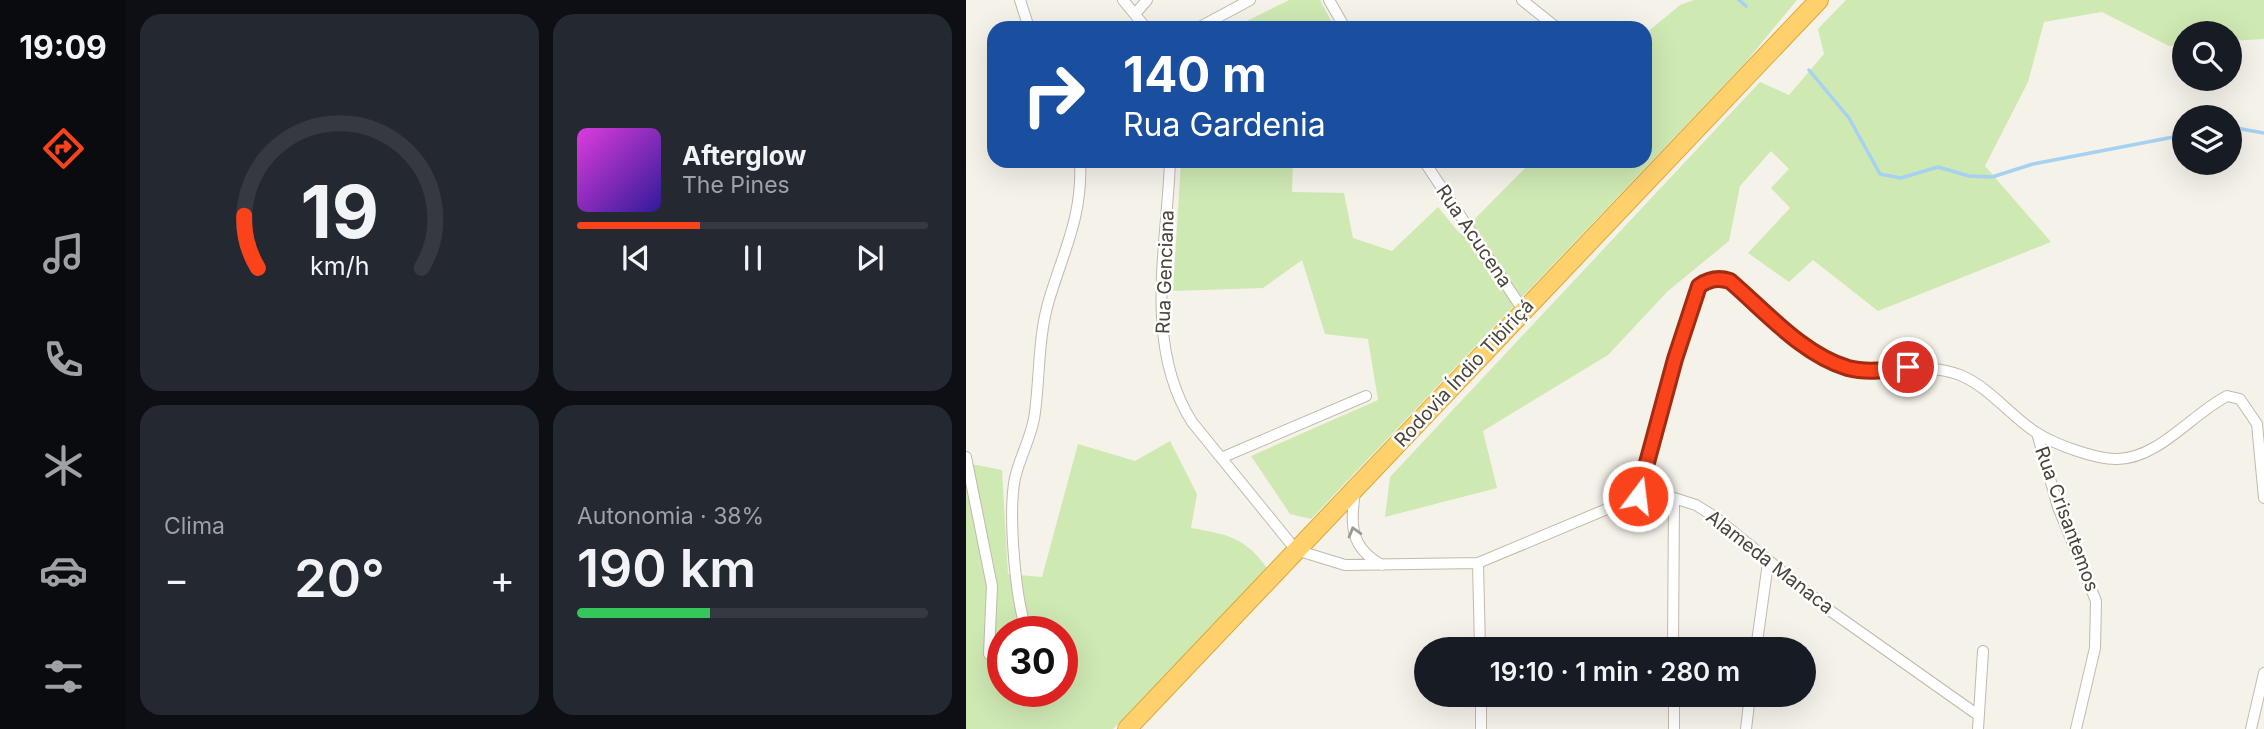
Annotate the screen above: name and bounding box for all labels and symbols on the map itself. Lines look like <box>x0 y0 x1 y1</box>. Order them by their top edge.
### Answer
street label: Rua Acucena <box>1431 180 1517 292</box>
street label: Rua Genciana <box>1151 210 1179 334</box>
street label: Rodovia Índio Tibiriçá <box>1389 294 1538 452</box>
pin <box>1878 337 1938 397</box>
street label: Rua Crisantemos <box>2030 443 2104 595</box>
position arrow <box>1601 459 1675 533</box>
street label: Alameda Manaca <box>1702 505 1838 619</box>
one-way arrow <box>1348 526 1362 538</box>
speed limit sign: 30 <box>987 616 1078 707</box>

